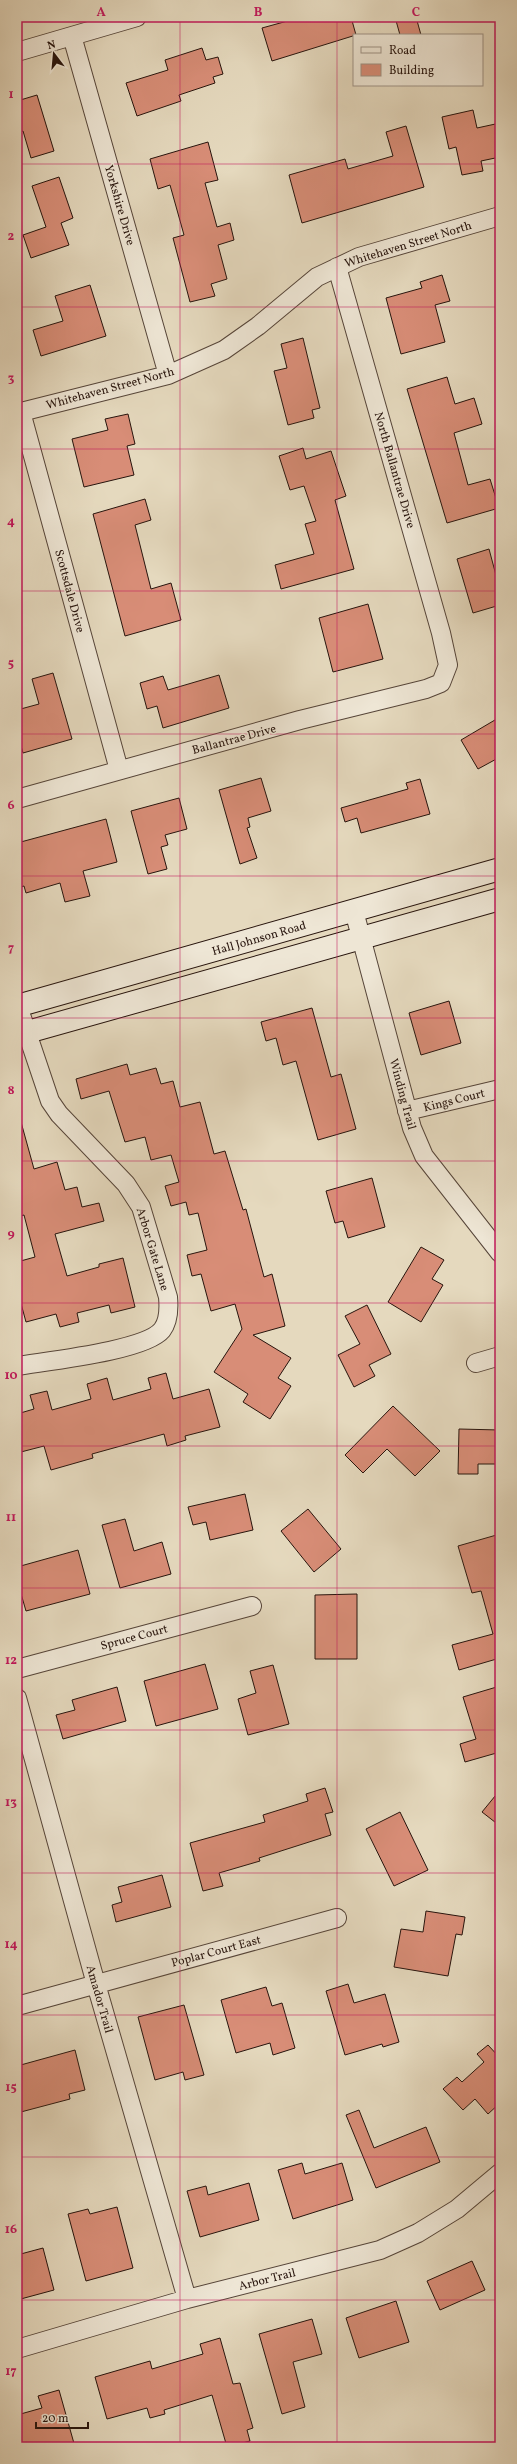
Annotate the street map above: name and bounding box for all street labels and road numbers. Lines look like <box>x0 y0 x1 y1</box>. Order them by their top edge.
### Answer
street label: Yorkshire Drive <box>100 163 138 248</box>
street label: Whitehaven Street North <box>343 218 474 272</box>
street label: Whitehaven Street North <box>44 364 176 414</box>
street label: North Ballantrae Drive <box>370 410 418 531</box>
street label: Scottsdale Drive <box>50 548 88 635</box>
street label: Ballantrae Drive <box>190 721 278 759</box>
street label: Hall Johnson Road <box>210 918 308 960</box>
street label: Winding Trail <box>385 1057 419 1132</box>
street label: Kings Court <box>422 1086 487 1116</box>
street label: Arbor Gate Lane <box>132 1206 172 1293</box>
street label: Spruce Court <box>99 1621 170 1655</box>
street label: Poplar Court East <box>170 1932 263 1972</box>
street label: Amador Trail <box>82 1963 116 2036</box>
street label: Arbor Trail <box>237 2265 298 2295</box>

